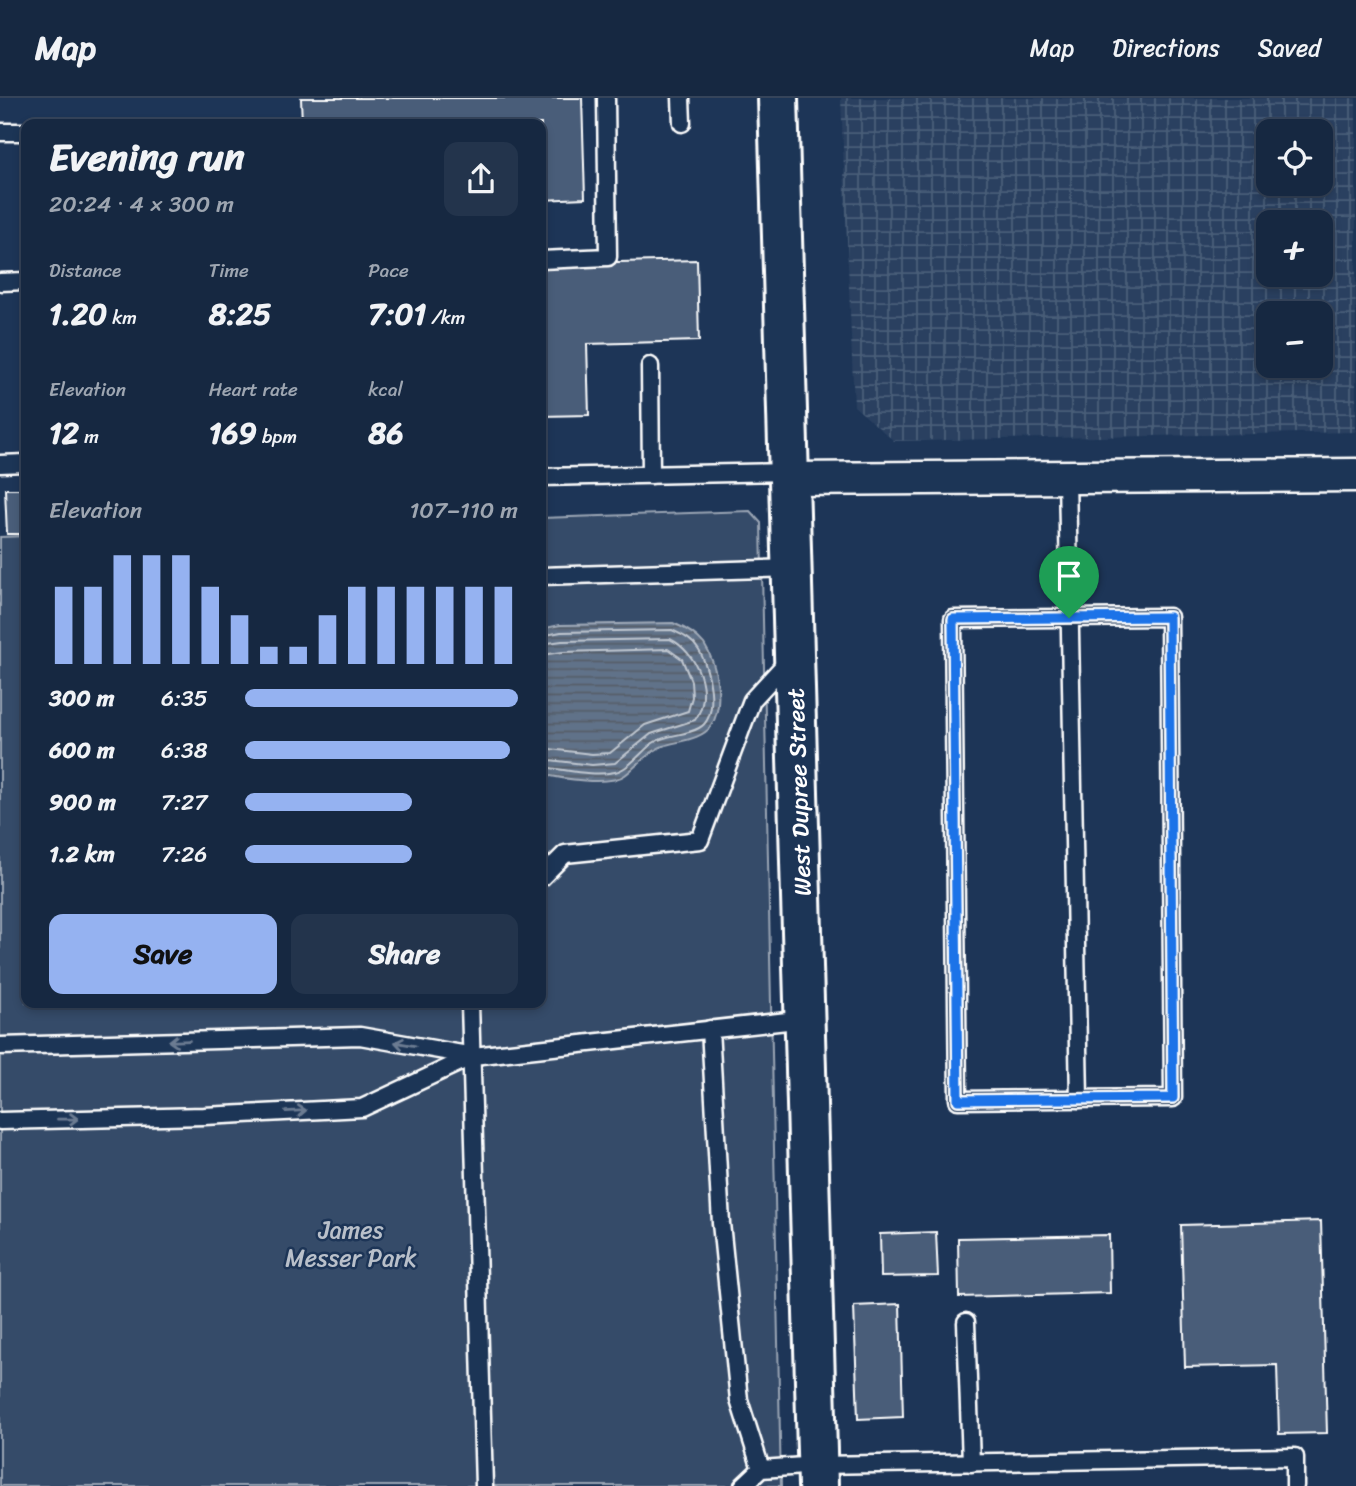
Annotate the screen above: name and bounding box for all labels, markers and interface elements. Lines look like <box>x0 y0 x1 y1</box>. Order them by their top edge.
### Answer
text: Map <box>35 19 96 77</box>
text: Map <box>1030 27 1074 69</box>
text: Directions <box>1112 27 1220 69</box>
text: Saved <box>1258 27 1321 69</box>
map controls <box>1256 119 1333 378</box>
button: locate <box>1256 119 1333 196</box>
text: Evening run <box>49 124 245 191</box>
button: share <box>444 142 518 216</box>
text: 20:24 · 4 × 300 m <box>49 184 234 225</box>
button: + <box>1256 210 1333 287</box>
text: Distance <box>49 254 121 287</box>
text: Time <box>209 254 249 287</box>
text: Pace <box>368 254 409 287</box>
text: 1.20 <box>49 287 107 341</box>
text: 8:25 <box>209 287 271 341</box>
text: 7:01 <box>368 287 426 341</box>
text: km <box>107 301 137 334</box>
text: /km <box>426 301 465 334</box>
button: − <box>1256 301 1333 378</box>
text: Elevation <box>49 373 126 406</box>
text: Heart rate <box>209 373 298 406</box>
text: kcal <box>368 373 403 406</box>
text: 12 <box>49 406 79 460</box>
text: 169 <box>209 406 257 460</box>
text: 86 <box>368 406 403 460</box>
text: m <box>79 420 99 453</box>
text: bpm <box>257 420 297 453</box>
text: Elevation <box>49 490 142 531</box>
text: 107–110 m <box>410 490 518 531</box>
pin <box>1039 546 1099 618</box>
icon: arrive <box>1050 557 1088 595</box>
text: 300 m <box>49 678 114 719</box>
text: 6:35 <box>161 678 208 719</box>
street label: West Dupree Street <box>774 687 824 897</box>
text: 600 m <box>49 730 115 771</box>
text: 6:38 <box>161 730 208 771</box>
text: 900 m <box>49 782 116 823</box>
text: 7:27 <box>161 782 207 823</box>
text: 1.2 km <box>49 834 115 875</box>
text: 7:26 <box>161 834 207 875</box>
button: Save <box>49 914 277 994</box>
button: Share <box>291 914 518 994</box>
one-way arrow <box>167 1034 190 1047</box>
one-way arrow <box>394 1037 417 1050</box>
one-way arrow <box>284 1105 307 1118</box>
one-way arrow <box>56 1113 79 1126</box>
park label: James Messer Park <box>285 1209 417 1279</box>

